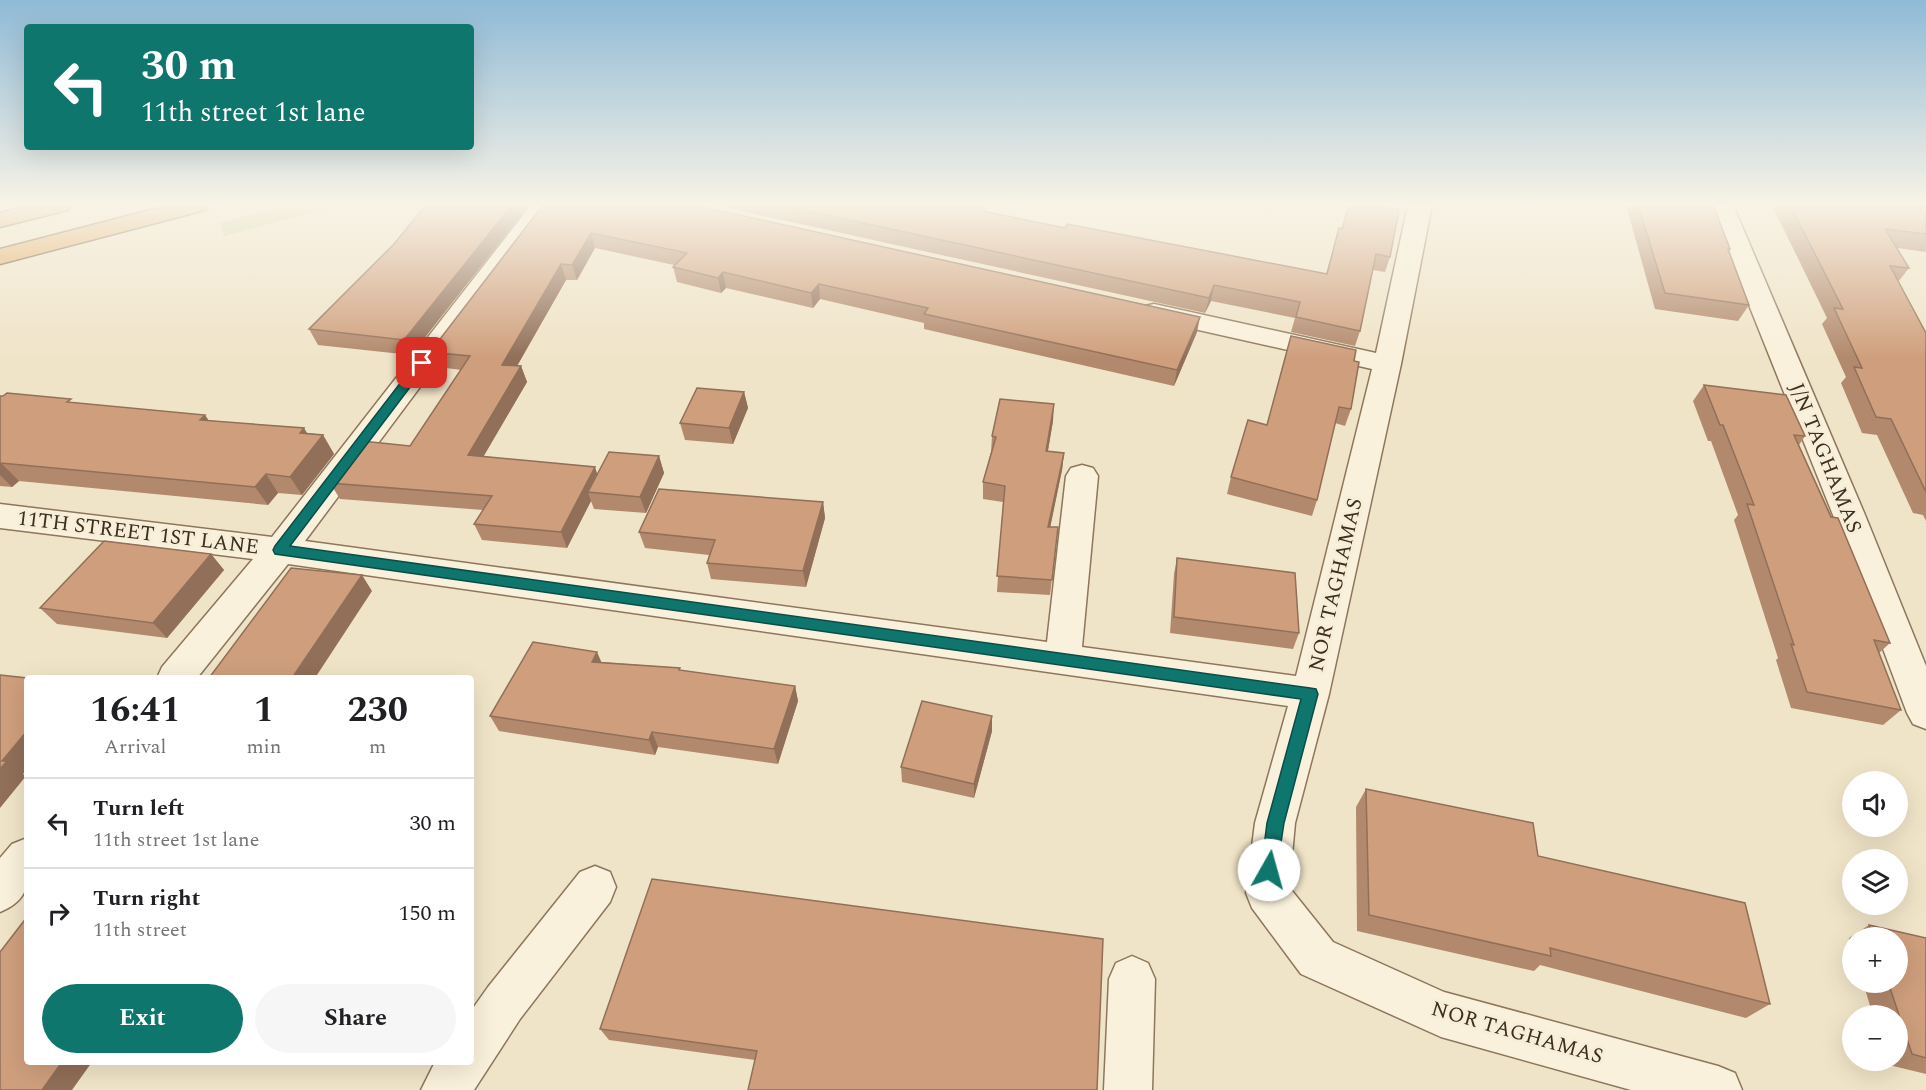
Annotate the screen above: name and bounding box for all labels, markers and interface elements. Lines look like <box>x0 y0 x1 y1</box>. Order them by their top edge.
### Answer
text: 30 m <box>141 35 236 98</box>
icon: left <box>42 48 120 126</box>
text: 11th street 1st lane <box>141 92 366 134</box>
pin <box>396 337 447 388</box>
icon: arrive <box>405 346 438 379</box>
street label: J/N TAGHAMAS <box>1780 378 1870 538</box>
street label: NOR TAGHAMAS <box>1300 495 1372 675</box>
street label: 11TH STREET 1ST LANE <box>15 502 261 564</box>
text: 16:41 <box>90 683 180 738</box>
text: 1 <box>254 683 274 738</box>
text: 230 <box>347 683 408 738</box>
text: Arrival <box>104 732 166 762</box>
text: min <box>246 732 281 762</box>
text: m <box>369 732 386 762</box>
map controls <box>1842 771 1908 1071</box>
button: sound <box>1842 771 1908 837</box>
text: Turn left <box>93 792 185 825</box>
icon: left <box>42 807 75 840</box>
text: 30 m <box>410 807 456 840</box>
text: 11th street 1st lane <box>93 825 259 855</box>
position arrow <box>1237 838 1301 902</box>
button: layers <box>1842 849 1908 915</box>
text: Turn right <box>93 882 200 915</box>
icon: right <box>42 897 75 930</box>
text: 150 m <box>399 897 456 930</box>
text: 11th street <box>93 915 187 945</box>
button: + <box>1842 927 1908 993</box>
button: Exit <box>42 984 243 1053</box>
button: Share <box>255 984 456 1053</box>
street label: NOR TAGHAMAS <box>1427 993 1607 1073</box>
button: − <box>1842 1005 1908 1071</box>

